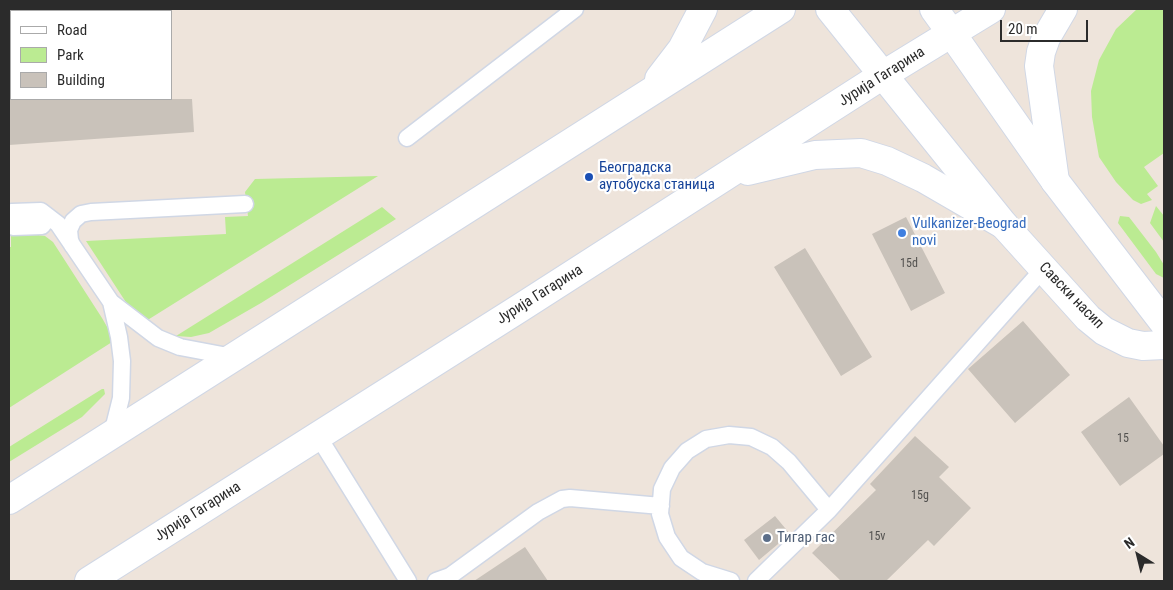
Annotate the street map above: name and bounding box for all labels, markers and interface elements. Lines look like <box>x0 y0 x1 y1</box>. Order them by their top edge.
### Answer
legend <box>10 10 172 100</box>
scale bar <box>1003 10 1090 42</box>
text: 20 m <box>1008 20 1038 38</box>
text: Road <box>57 21 87 39</box>
street label: Јурија Гагарина <box>836 43 928 111</box>
text: Park <box>57 46 84 64</box>
text: Building <box>57 71 105 89</box>
place label: Београдска аутобуска станица <box>599 159 715 194</box>
marker: Београдска аутобуска станица <box>583 171 595 183</box>
place label: Vulkanizer-Beograd novi <box>912 215 1026 250</box>
marker: Vulkanizer-Beograd novi <box>896 227 908 239</box>
house number: 15d <box>900 257 918 271</box>
street label: Савски насип <box>1035 259 1107 333</box>
street label: Јурија Гагарина <box>494 261 586 329</box>
house number: 15 <box>1117 432 1129 446</box>
street label: Јурија Гагарина <box>152 478 244 546</box>
house number: 15g <box>911 489 929 503</box>
place label: Тигар гас <box>777 529 835 547</box>
house number: 15v <box>869 530 885 544</box>
north arrow <box>1113 530 1163 580</box>
marker: Тигар гас <box>761 532 773 544</box>
text: N <box>1121 534 1137 552</box>

